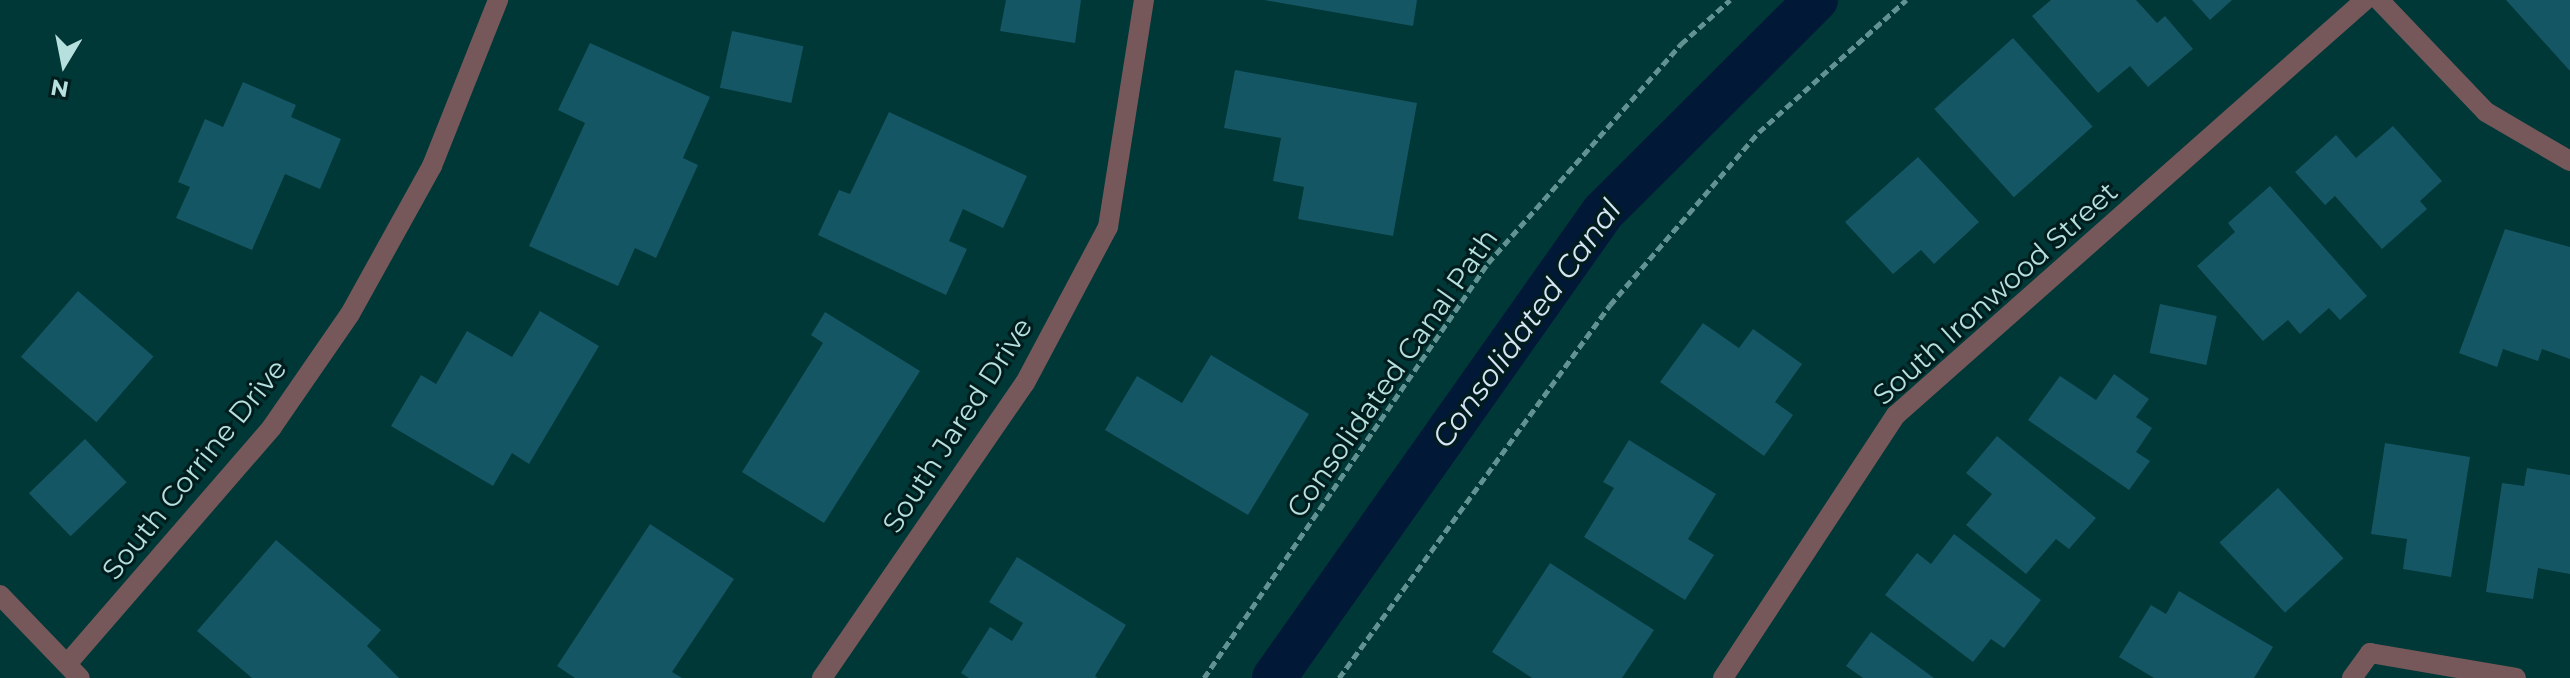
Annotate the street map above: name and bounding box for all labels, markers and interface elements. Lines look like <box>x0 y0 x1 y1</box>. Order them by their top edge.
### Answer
north arrow <box>24 24 104 104</box>
text: N <box>49 73 71 103</box>
street label: South Ironwood Street <box>1866 174 2124 412</box>
water label: Consolidated Canal <box>1425 193 1629 455</box>
street label: Consolidated Canal Path <box>1279 222 1505 524</box>
street label: South Jared Drive <box>875 311 1039 539</box>
street label: South Corrine Drive <box>95 352 293 586</box>

